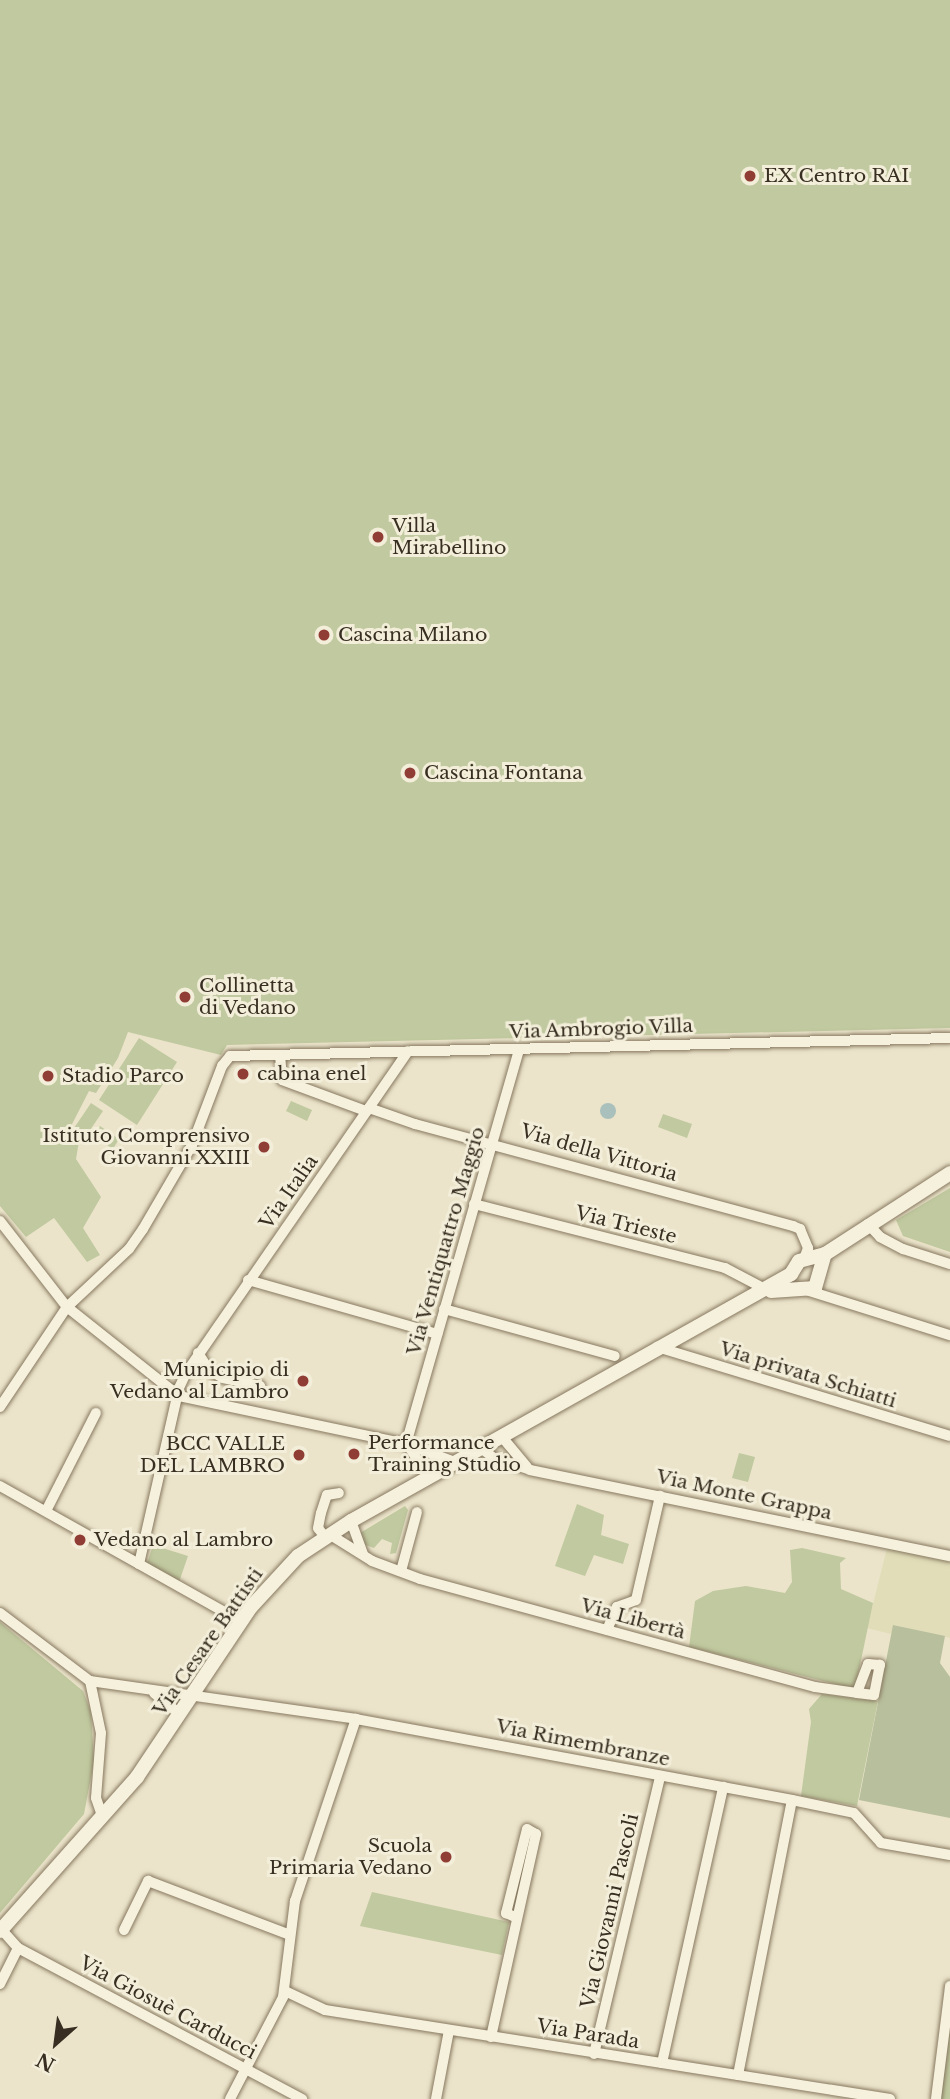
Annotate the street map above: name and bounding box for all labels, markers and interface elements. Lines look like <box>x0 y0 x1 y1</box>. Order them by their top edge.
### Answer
place label: EX Centro RAI <box>764 165 909 187</box>
marker: EX Centro RAI <box>742 168 758 184</box>
place label: Villa Mirabellino <box>392 515 506 559</box>
marker: Villa Mirabellino <box>370 529 386 545</box>
place label: Cascina Milano <box>338 624 488 646</box>
marker: Cascina Milano <box>316 627 332 643</box>
place label: Cascina Fontana <box>424 762 583 784</box>
marker: Cascina Fontana <box>402 765 418 781</box>
place label: Collinetta di Vedano <box>199 975 297 1019</box>
marker: Collinetta di Vedano <box>177 989 193 1005</box>
street label: Via Ambrogio Villa <box>508 1014 694 1044</box>
place label: cabina enel <box>257 1063 367 1085</box>
place label: Stadio Parco <box>62 1065 184 1087</box>
marker: cabina enel <box>235 1066 251 1082</box>
marker: Stadio Parco <box>40 1068 56 1084</box>
street label: Via della Vittoria <box>517 1120 681 1186</box>
street label: Via Ventiquattro Maggio <box>402 1124 490 1358</box>
place label: Istituto Comprensivo Giovanni XXIII <box>43 1125 250 1169</box>
marker: Istituto Comprensivo Giovanni XXIII <box>256 1139 272 1155</box>
street label: Via Italia <box>255 1150 323 1234</box>
street label: Via Trieste <box>573 1201 679 1249</box>
street label: Via privata Schiatti <box>717 1337 899 1413</box>
place label: Municipio di Vedano al Lambro <box>110 1359 289 1403</box>
marker: Municipio di Vedano al Lambro <box>295 1373 311 1389</box>
place label: Performance Training Studio <box>368 1432 521 1476</box>
place label: BCC VALLE DEL LAMBRO <box>139 1433 285 1477</box>
marker: Performance Training Studio <box>346 1446 362 1462</box>
marker: BCC VALLE DEL LAMBRO <box>291 1447 307 1463</box>
street label: Via Monte Grappa <box>654 1465 834 1525</box>
place label: Vedano al Lambro <box>94 1529 273 1551</box>
marker: Vedano al Lambro <box>72 1532 88 1548</box>
street label: Via Cesare Battisti <box>148 1563 268 1721</box>
street label: Via Libertà <box>578 1594 688 1644</box>
street label: Via Rimembranze <box>494 1715 672 1771</box>
street label: Via Giovanni Pascoli <box>576 1811 644 2011</box>
place label: Scuola Primaria Vedano <box>268 1835 432 1879</box>
marker: Scuola Primaria Vedano <box>438 1849 454 1865</box>
street label: Via Giosuè Carducci <box>76 1952 260 2064</box>
north arrow <box>21 2008 91 2078</box>
street label: Via Parada <box>535 2015 641 2053</box>
text: N <box>33 2048 59 2076</box>

